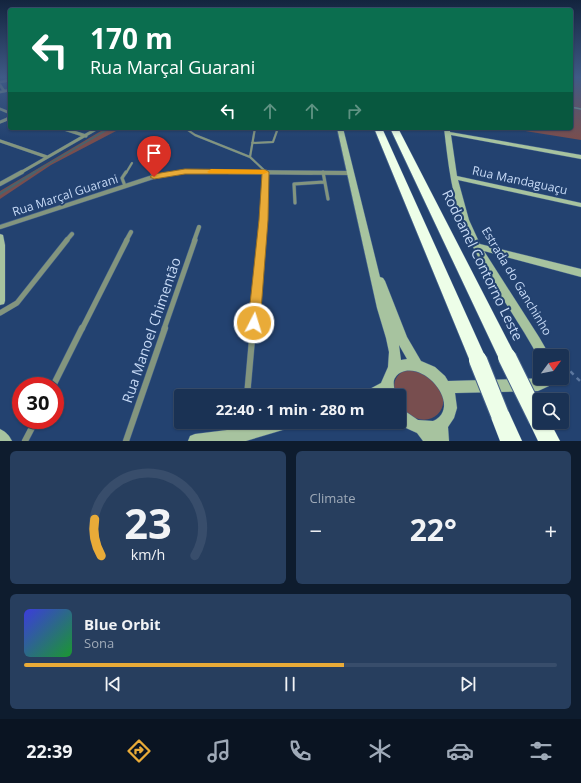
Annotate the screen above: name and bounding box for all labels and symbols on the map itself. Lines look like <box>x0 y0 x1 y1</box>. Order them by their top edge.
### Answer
pin <box>137 136 171 177</box>
street label: Rua Mandaguaçu <box>471 162 569 198</box>
street label: Rua Marçal Guarani <box>10 170 120 220</box>
street label: Rodoanel Contorno Leste <box>438 186 528 344</box>
street label: Estrada do Ganchinho <box>478 224 556 338</box>
street label: Rua Manoel Chimentão <box>117 255 185 405</box>
position arrow <box>233 302 275 344</box>
north arrow <box>533 349 569 385</box>
speed limit sign: 30 <box>12 377 64 429</box>

